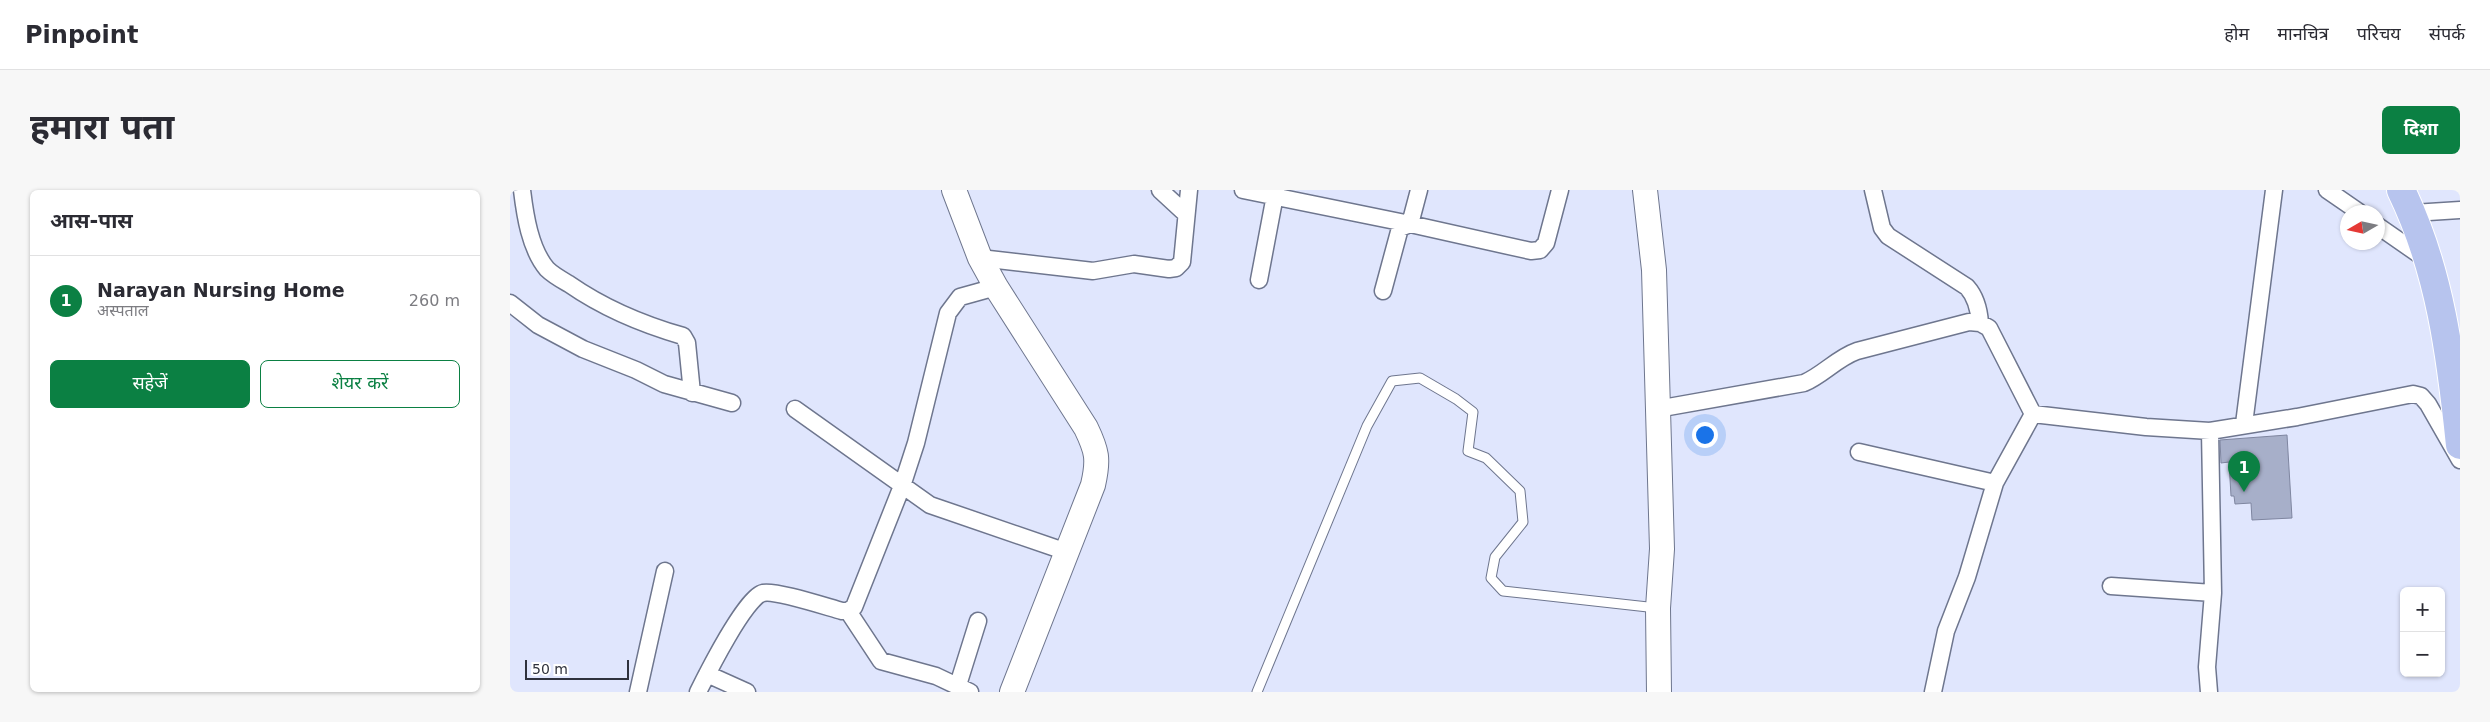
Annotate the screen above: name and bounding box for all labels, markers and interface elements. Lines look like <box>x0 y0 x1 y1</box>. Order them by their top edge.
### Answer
text: Pinpoint <box>25 21 138 49</box>
text: होम <box>2224 23 2249 44</box>
text: मानचित्र <box>2277 23 2329 44</box>
text: परिचय <box>2357 23 2401 44</box>
text: संपर्क <box>2429 23 2465 44</box>
button: दिशा <box>2382 106 2460 154</box>
text: हमारा पता <box>30 107 174 147</box>
north arrow <box>2340 205 2385 250</box>
text: आस-पास <box>50 209 133 233</box>
text: Narayan Nursing Home <box>97 279 345 301</box>
text: 1 <box>60 291 72 310</box>
text: 260 m <box>409 291 460 310</box>
text: अस्पताल <box>97 301 149 320</box>
button: सहेजें <box>50 360 250 408</box>
button: शेयर करें <box>260 360 460 408</box>
your location <box>1692 422 1718 448</box>
pin: 1 <box>2228 451 2260 492</box>
map controls <box>2400 587 2445 677</box>
button: + <box>2400 587 2445 632</box>
button: − <box>2400 632 2445 677</box>
scale bar <box>525 657 629 680</box>
text: 50 m <box>532 661 568 677</box>

